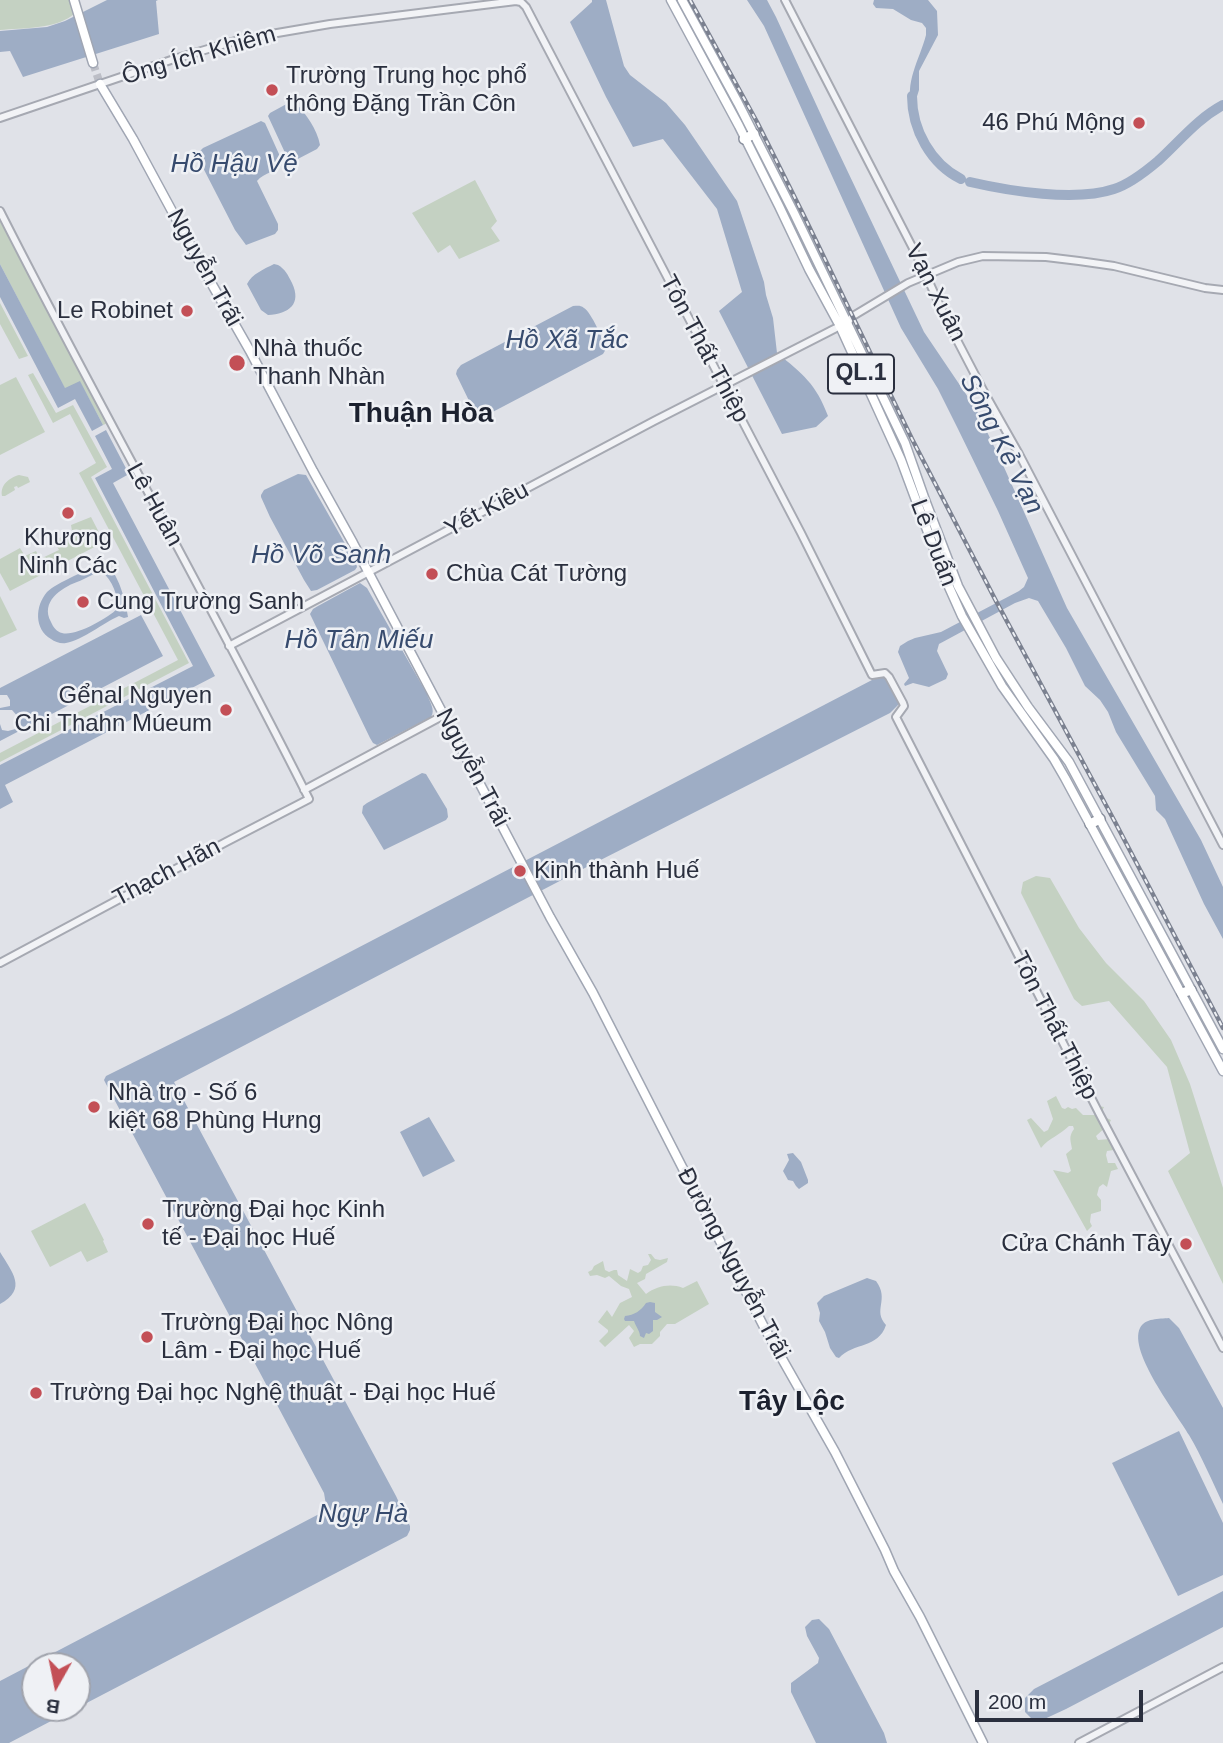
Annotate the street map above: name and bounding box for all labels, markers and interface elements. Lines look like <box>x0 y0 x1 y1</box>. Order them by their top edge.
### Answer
street label: Ông Ích Khiêm <box>119 20 279 92</box>
place label: Trường Trung học phổ thông Đặng Trần Côn <box>286 62 527 118</box>
marker: Trường Trung học phổ thông Đặng Trần Côn <box>264 82 280 98</box>
place label: 46 Phú Mộng <box>982 109 1125 137</box>
marker: 46 Phú Mộng <box>1131 115 1147 131</box>
water label: Hồ Hậu Vệ <box>170 149 298 181</box>
street label: Nguyễn Trãi <box>160 204 248 332</box>
street label: Vạn Xuân <box>898 239 972 347</box>
street label: Tôn Thất Thiệp <box>653 270 755 428</box>
place label: Le Robinet <box>57 297 173 325</box>
marker: Le Robinet <box>179 303 195 319</box>
water label: Hồ Xã Tắc <box>506 325 628 357</box>
place label: Nhà thuốc Thanh Nhàn <box>253 335 385 391</box>
marker: Nhà thuốc Thanh Nhàn <box>227 353 247 373</box>
road number: QL.1 <box>828 354 894 394</box>
water label: Sông Kẻ Vạn <box>952 369 1050 519</box>
district label: Thuận Hòa <box>349 397 493 431</box>
street label: Lê Huân <box>119 458 189 552</box>
street label: Yết Kiêu <box>440 476 534 544</box>
street label: Lê Duẩn <box>903 495 963 591</box>
marker: Khương Ninh Các <box>60 505 76 521</box>
place label: Khương Ninh Các <box>19 524 117 580</box>
water label: Hồ Võ Sanh <box>251 540 391 572</box>
place label: Chùa Cát Tường <box>446 560 627 588</box>
marker: Chùa Cát Tường <box>424 566 440 582</box>
place label: Cung Trường Sanh <box>97 588 304 616</box>
marker: Cung Trường Sanh <box>75 594 91 610</box>
water label: Hồ Tân Miếu <box>285 625 433 657</box>
place label: Gểnal Nguyen Chi Thahn Múeum <box>15 682 212 738</box>
marker: Gểnal Nguyen Chi Thahn Múeum <box>218 702 234 718</box>
street label: Nguyễn Trãi <box>429 704 515 832</box>
street label: Thạch Hãn <box>108 833 226 913</box>
place label: Kinh thành Huế <box>534 857 699 885</box>
marker: Kinh thành Huế <box>512 863 528 879</box>
street label: Tôn Thất Thiệp <box>1004 947 1104 1105</box>
place label: Nhà trọ - Số 6 kiệt 68 Phùng Hưng <box>108 1079 322 1135</box>
marker: Nhà trọ - Số 6 kiệt 68 Phùng Hưng <box>86 1099 102 1115</box>
street label: Đường Nguyễn Trãi <box>670 1164 796 1364</box>
place label: Trường Đại học Kinh tế - Đại học Huế <box>162 1196 385 1252</box>
marker: Trường Đại học Kinh tế - Đại học Huế <box>140 1216 156 1232</box>
place label: Cửa Chánh Tây <box>1001 1230 1172 1258</box>
marker: Cửa Chánh Tây <box>1178 1236 1194 1252</box>
place label: Trường Đại học Nông Lâm - Đại học Huế <box>161 1309 393 1365</box>
marker: Trường Đại học Nông Lâm - Đại học Huế <box>139 1329 155 1345</box>
place label: Trường Đại học Nghệ thuật - Đại học Huế <box>50 1379 496 1407</box>
marker: Trường Đại học Nghệ thuật - Đại học Huế <box>28 1385 44 1401</box>
district label: Tây Lộc <box>739 1385 845 1419</box>
water label: Ngự Hà <box>318 1499 408 1531</box>
north arrow <box>21 1652 91 1722</box>
scale bar <box>978 1676 1146 1720</box>
text: 200 m <box>988 1690 1046 1713</box>
text: B <box>45 1695 61 1718</box>

